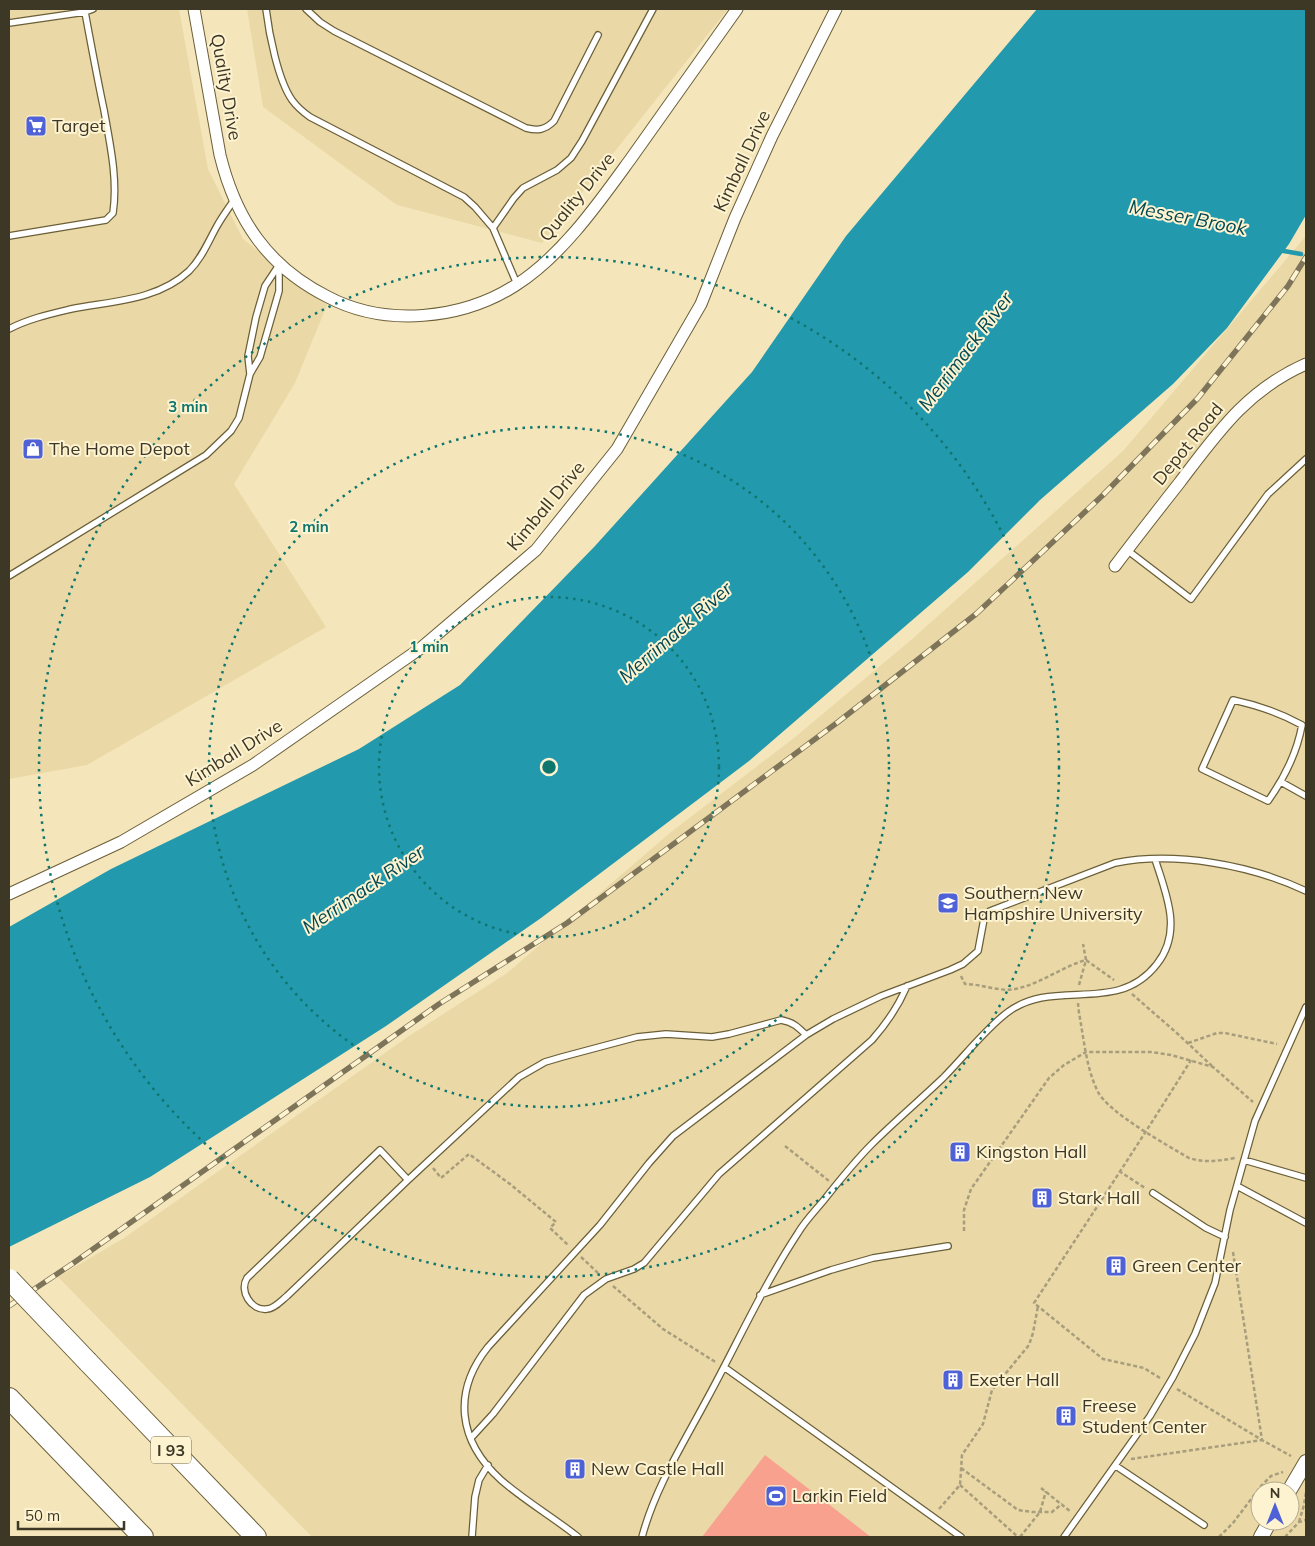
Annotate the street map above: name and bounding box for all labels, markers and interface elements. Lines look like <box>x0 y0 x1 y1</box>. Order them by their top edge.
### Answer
street label: Quality Drive <box>206 32 247 142</box>
street label: Kimball Drive <box>708 106 775 215</box>
supermarket icon: Target <box>24 114 48 138</box>
place label: Target <box>52 114 106 137</box>
street label: Quality Drive <box>534 148 619 246</box>
water label: Messer Brook <box>1127 194 1250 240</box>
water label: Merrimack River <box>913 286 1018 415</box>
text: 3 min <box>168 397 208 416</box>
street label: Depot Road <box>1147 398 1228 490</box>
shop icon: The Home Depot <box>21 437 45 461</box>
place label: The Home Depot <box>49 437 190 460</box>
street label: Kimball Drive <box>501 456 590 555</box>
text: 2 min <box>289 517 329 536</box>
water label: Merrimack River <box>614 576 737 688</box>
text: 1 min <box>409 637 449 656</box>
street label: Kimball Drive <box>181 714 286 791</box>
centre of rings <box>540 758 558 776</box>
water label: Merrimack River <box>297 839 429 939</box>
place label: Southern New Hampshire University <box>964 881 1143 925</box>
school or university icon: Southern New Hampshire University <box>936 891 960 915</box>
building icon: Kingston Hall <box>948 1140 972 1164</box>
place label: Kingston Hall <box>976 1140 1087 1163</box>
building icon: Stark Hall <box>1030 1186 1054 1210</box>
place label: Stark Hall <box>1058 1186 1140 1209</box>
building icon: Green Center <box>1104 1254 1128 1278</box>
place label: Green Center <box>1132 1254 1241 1277</box>
building icon: Exeter Hall <box>941 1368 965 1392</box>
place label: Exeter Hall <box>969 1368 1059 1391</box>
place label: Freese Student Center <box>1082 1394 1207 1438</box>
building icon: Freese Student Center <box>1054 1404 1078 1428</box>
road number: I 93 <box>151 1436 191 1464</box>
building icon: New Castle Hall <box>563 1457 587 1481</box>
place label: New Castle Hall <box>591 1457 724 1480</box>
north arrow <box>1250 1481 1300 1531</box>
sports icon: Larkin Field <box>764 1484 788 1508</box>
place label: Larkin Field <box>792 1484 887 1507</box>
text: N <box>1270 1484 1280 1502</box>
scale bar <box>18 1498 124 1530</box>
text: 50 m <box>25 1506 60 1525</box>

